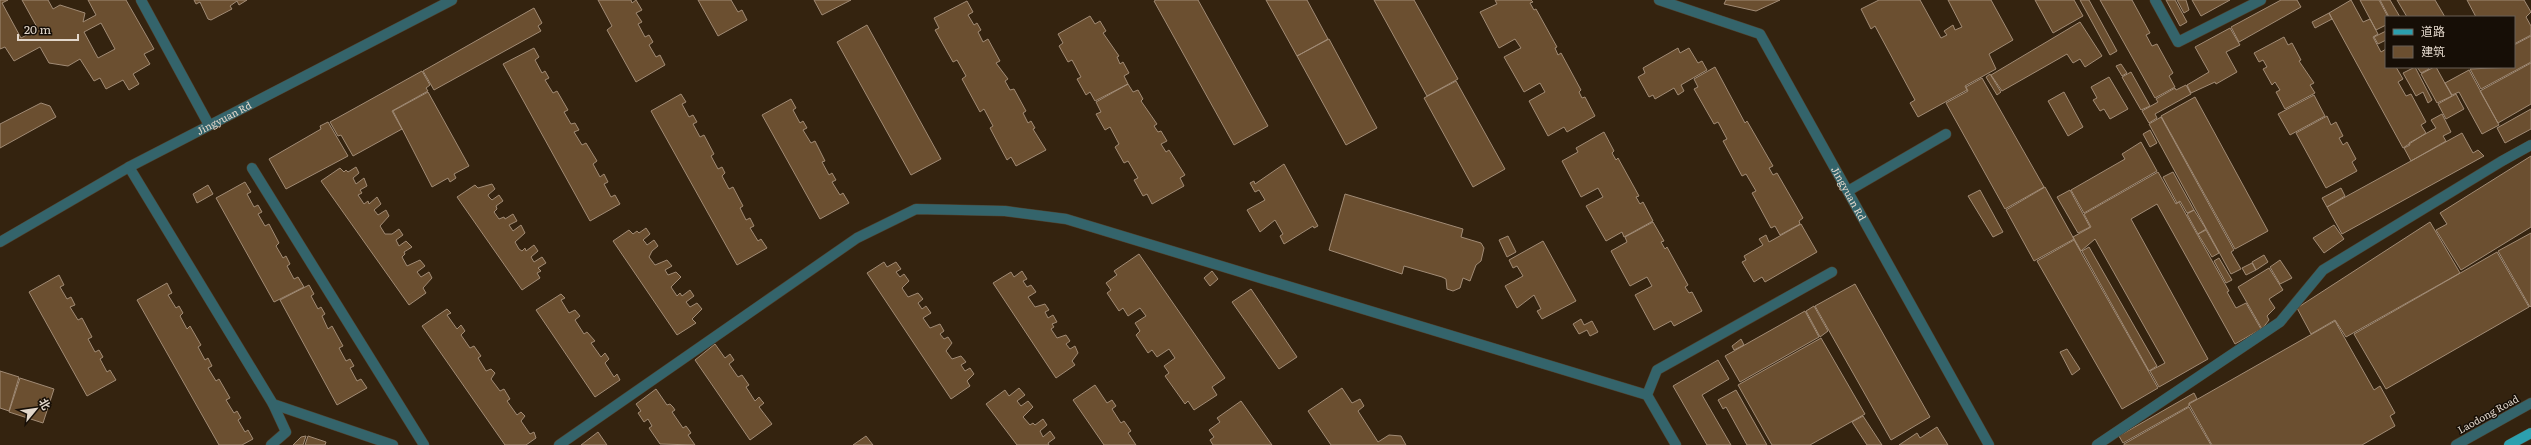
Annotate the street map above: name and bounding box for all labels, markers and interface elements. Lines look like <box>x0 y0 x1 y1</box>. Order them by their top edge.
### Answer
scale bar <box>18 16 78 42</box>
legend <box>2385 16 2515 68</box>
text: 20 m <box>24 20 51 38</box>
text: 道路 <box>2421 22 2445 40</box>
text: 建筑 <box>2421 42 2445 60</box>
street label: Jingyuan Rd <box>193 97 254 138</box>
street label: Jingyuan Rd <box>1828 163 1870 223</box>
north arrow <box>16 389 56 429</box>
street label: Laodong Road <box>2454 391 2521 437</box>
text: 北 <box>36 395 55 412</box>

